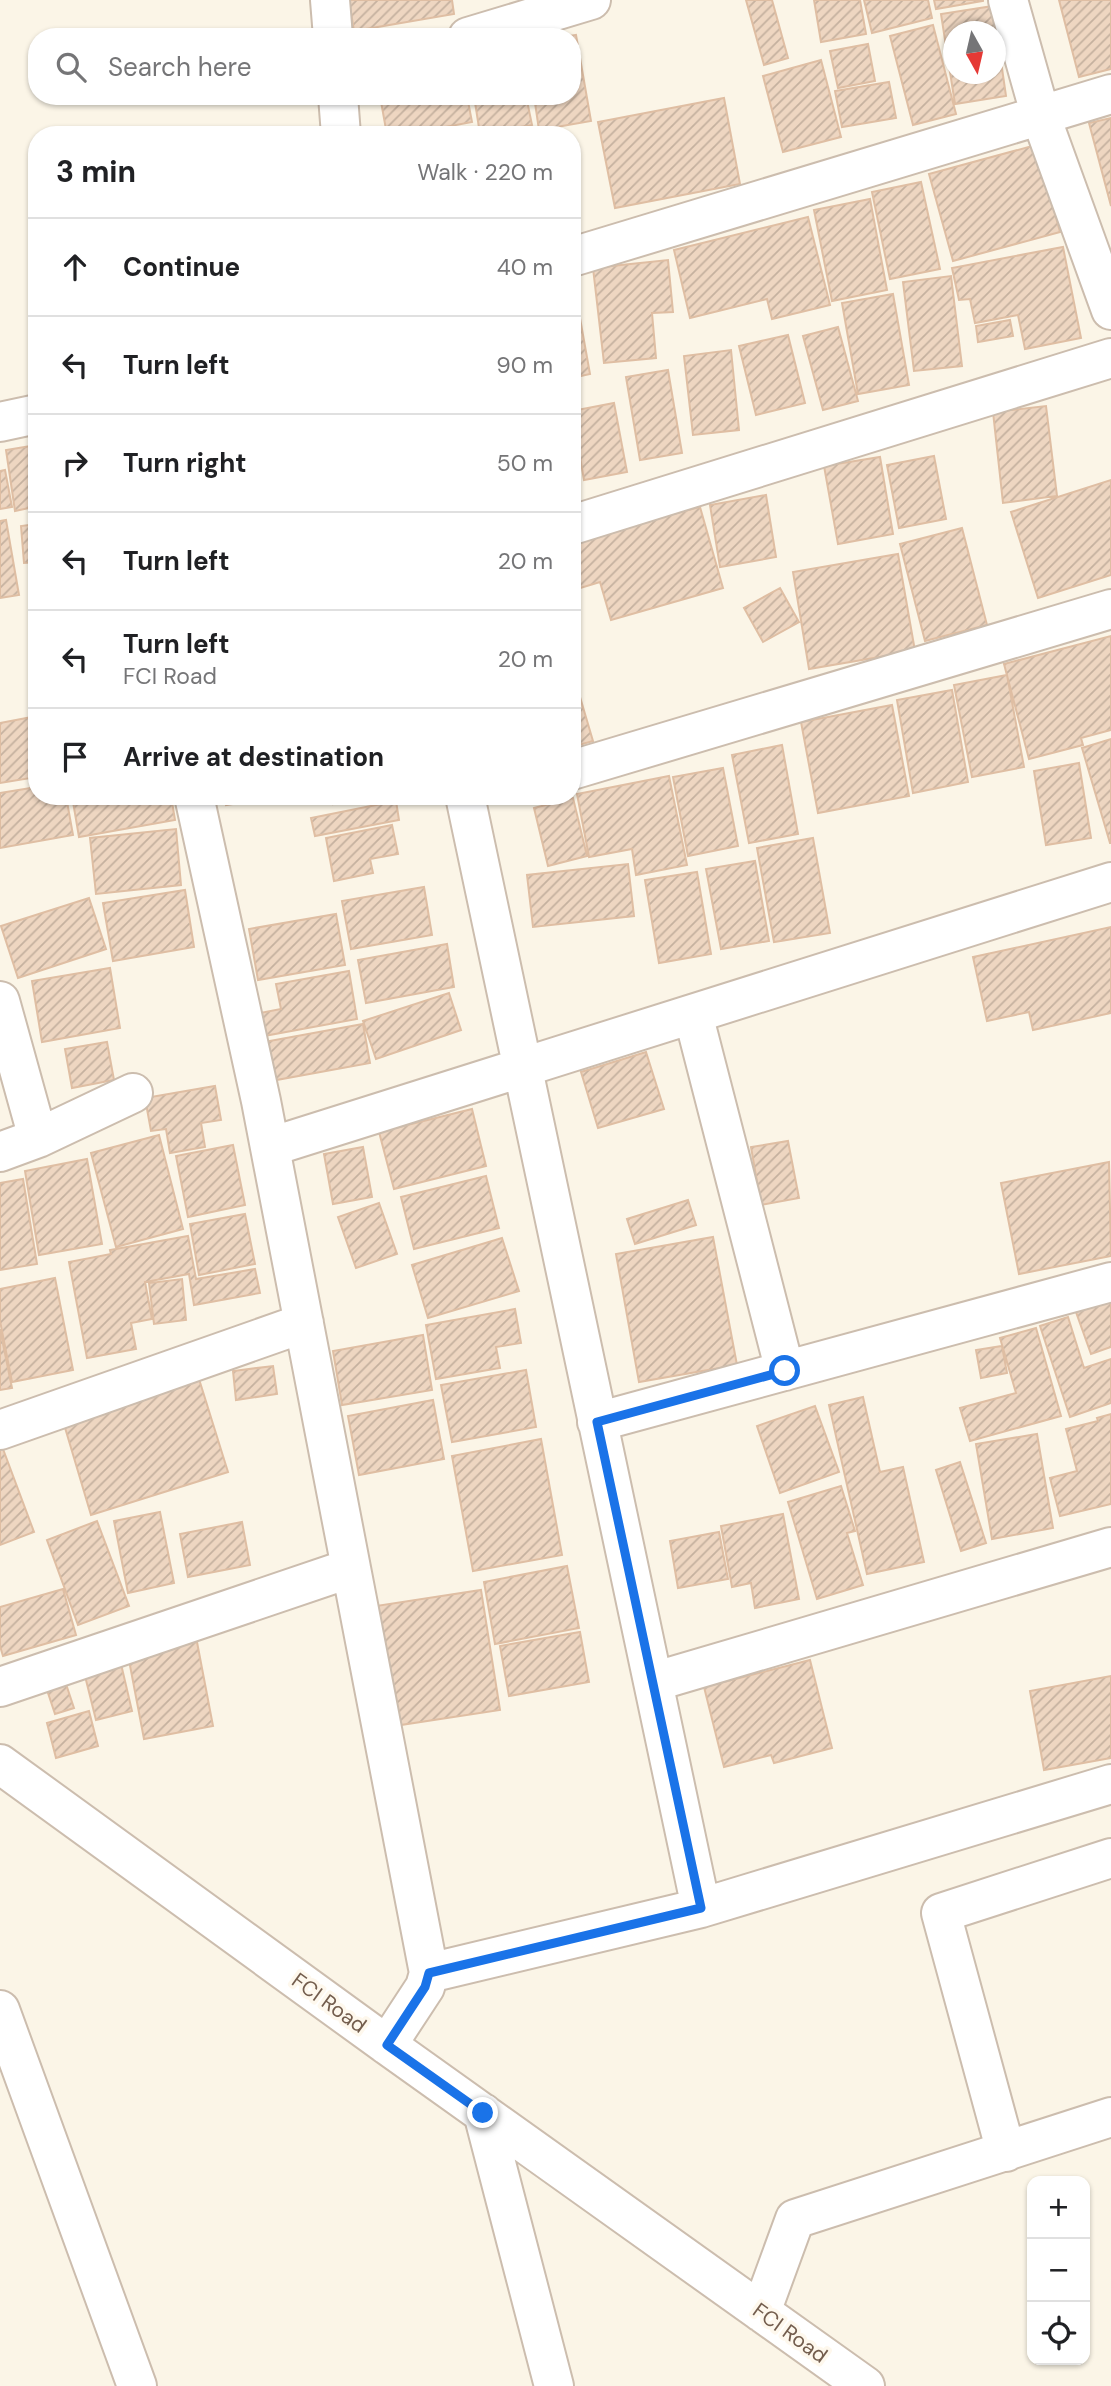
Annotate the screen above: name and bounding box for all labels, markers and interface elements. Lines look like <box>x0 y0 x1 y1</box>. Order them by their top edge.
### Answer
north arrow <box>943 21 1006 84</box>
search box <box>28 28 581 105</box>
icon: search <box>52 48 90 86</box>
text: Search here <box>108 50 251 84</box>
text: 3 min <box>56 152 136 191</box>
text: Walk · 220 m <box>417 157 553 187</box>
icon: ahead <box>56 248 94 286</box>
text: Continue <box>123 250 240 284</box>
text: 40 m <box>497 252 553 282</box>
icon: left <box>56 346 94 384</box>
text: Turn left <box>123 348 230 382</box>
text: 90 m <box>496 350 553 380</box>
icon: right <box>56 444 94 482</box>
text: Turn right <box>123 446 247 480</box>
text: 50 m <box>497 448 553 478</box>
icon: left <box>56 542 94 580</box>
text: Turn left <box>123 544 230 578</box>
text: 20 m <box>498 546 553 576</box>
text: Turn left <box>123 627 230 661</box>
icon: left <box>56 640 94 678</box>
text: 20 m <box>498 644 553 674</box>
text: FCI Road <box>123 661 217 691</box>
icon: arrive <box>56 738 94 776</box>
text: Arrive at destination <box>123 740 384 774</box>
route start <box>769 1355 800 1386</box>
street label: FCI Road <box>286 1966 372 2040</box>
route end <box>467 2097 498 2128</box>
map controls <box>1027 2176 1090 2365</box>
button: + <box>1027 2176 1090 2239</box>
button: − <box>1027 2239 1090 2302</box>
street label: FCI Road <box>747 2296 833 2370</box>
button: locate <box>1027 2302 1090 2365</box>

